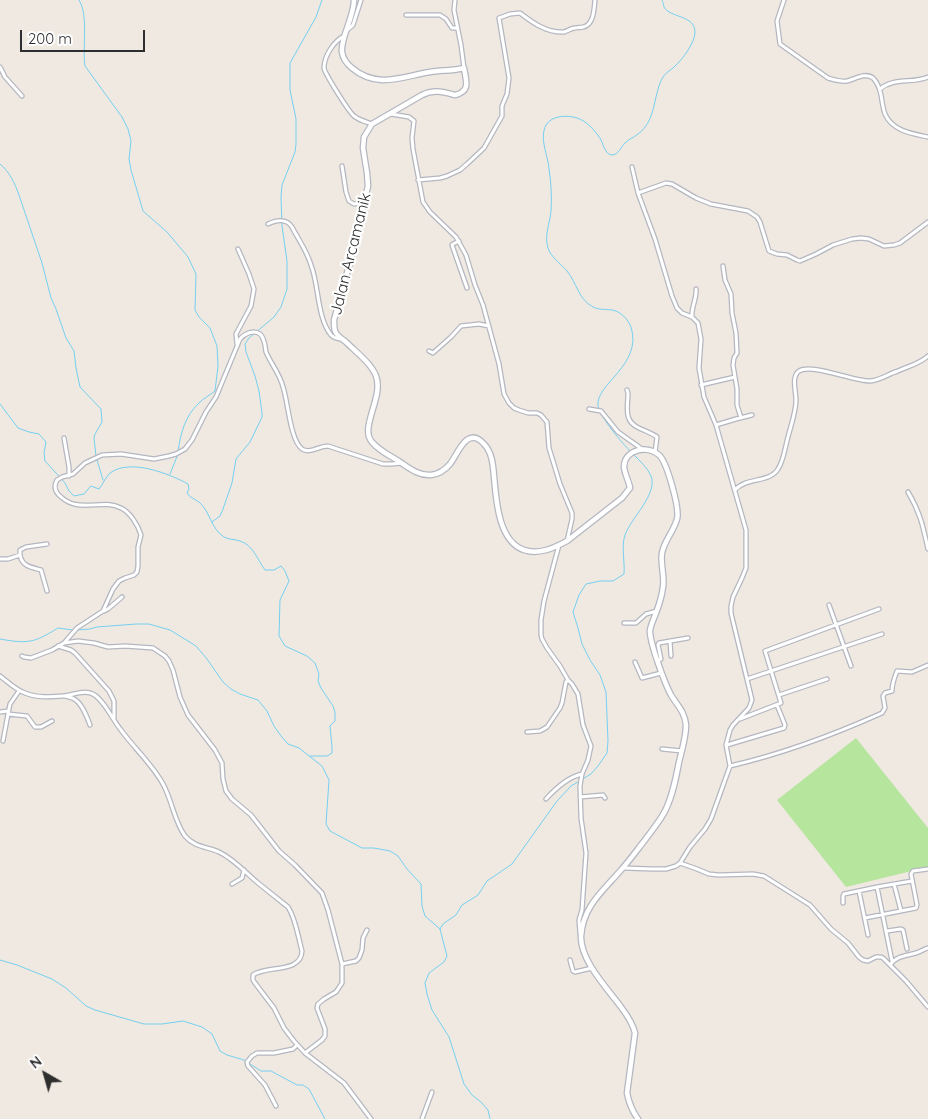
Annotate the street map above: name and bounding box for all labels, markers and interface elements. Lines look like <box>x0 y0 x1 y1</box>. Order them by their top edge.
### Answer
scale bar <box>22 20 148 52</box>
text: 200 m <box>28 29 72 48</box>
street label: Jalan Arcamanik <box>327 191 375 317</box>
north arrow <box>20 1049 70 1099</box>
text: N <box>26 1052 45 1072</box>

